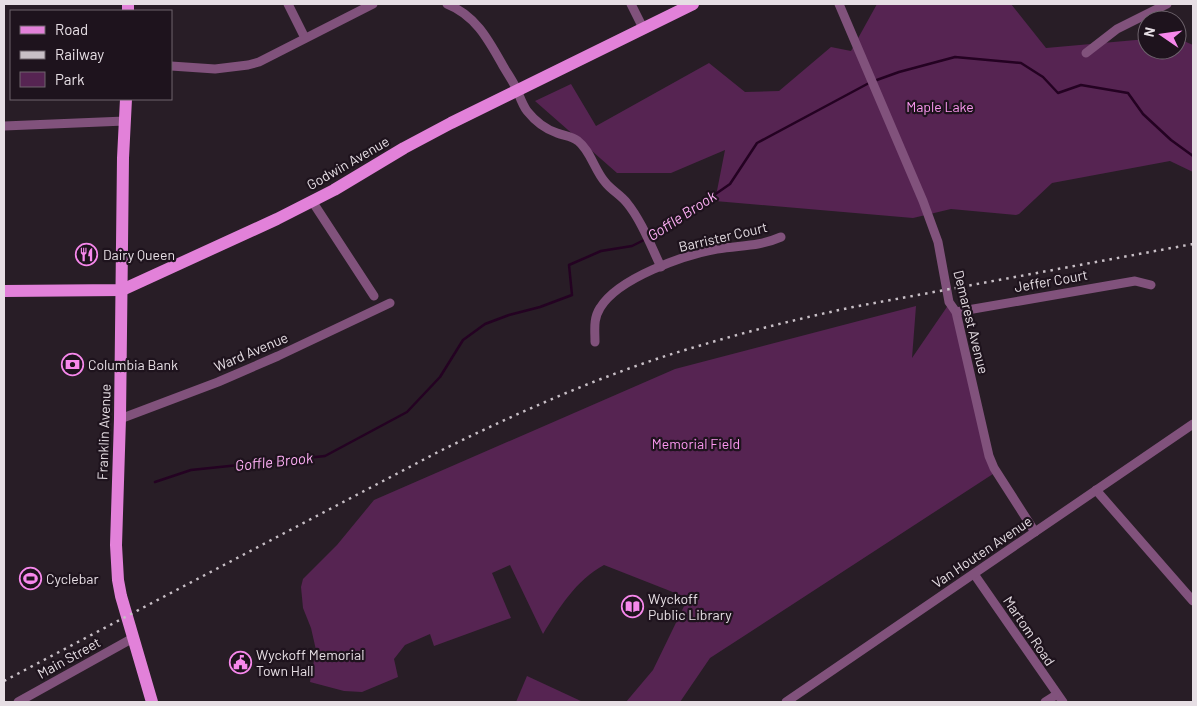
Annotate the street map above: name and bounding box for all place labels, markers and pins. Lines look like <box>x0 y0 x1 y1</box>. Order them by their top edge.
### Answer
restaurant icon: Dairy Queen <box>75 243 99 267</box>
place label: Dairy Queen <box>103 246 175 263</box>
bank icon: Columbia Bank <box>60 353 84 377</box>
place label: Columbia Bank <box>88 356 178 373</box>
sports icon: Cyclebar <box>18 567 42 591</box>
place label: Cyclebar <box>46 570 99 587</box>
place label: Wyckoff Public Library <box>648 590 732 623</box>
library icon: Wyckoff Public Library <box>620 595 644 619</box>
place label: Wyckoff Memorial Town Hall <box>256 646 364 679</box>
public building icon: Wyckoff Memorial Town Hall <box>228 651 252 675</box>

